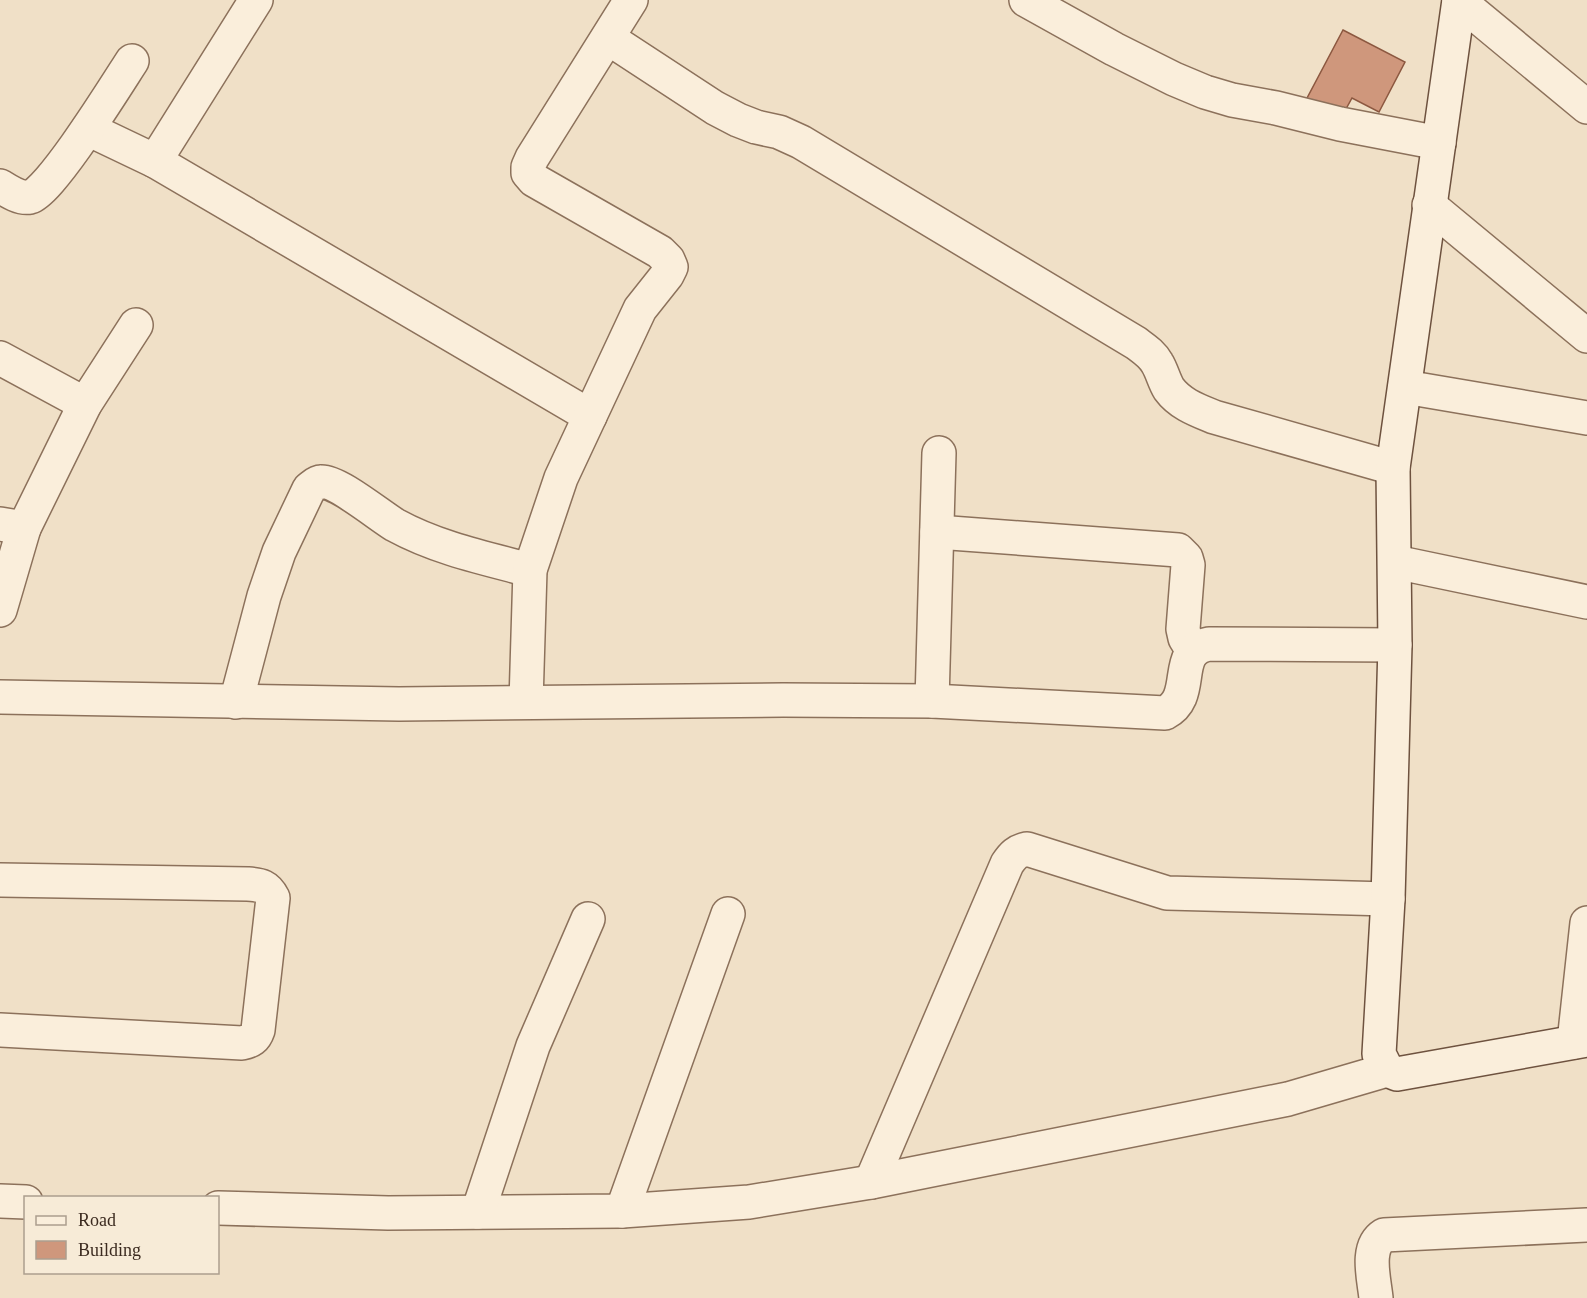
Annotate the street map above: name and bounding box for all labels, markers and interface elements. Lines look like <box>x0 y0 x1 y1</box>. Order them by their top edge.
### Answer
legend <box>24 1196 219 1274</box>
text: Road <box>78 1210 116 1230</box>
text: Building <box>78 1240 141 1260</box>

